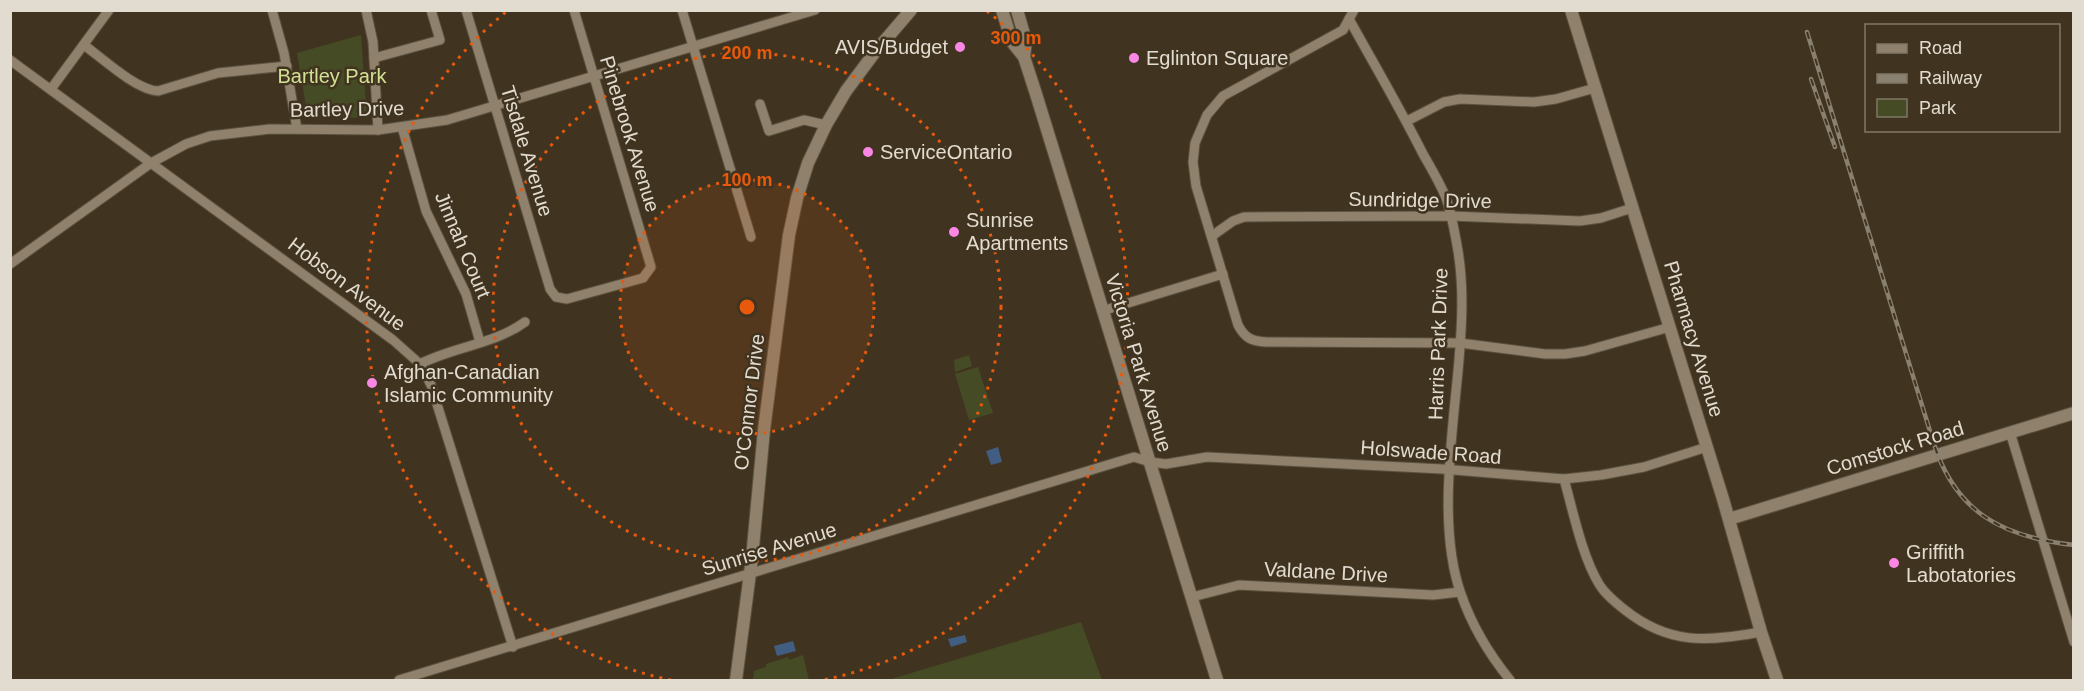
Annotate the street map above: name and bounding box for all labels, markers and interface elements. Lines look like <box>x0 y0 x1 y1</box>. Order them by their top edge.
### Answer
legend <box>1865 24 2060 132</box>
text: 300 m <box>990 28 1042 48</box>
place label: AVIS/Budget <box>835 36 948 58</box>
text: Road <box>1919 38 1962 58</box>
marker: AVIS/Budget <box>953 40 967 54</box>
text: 200 m <box>721 43 773 63</box>
place label: Eglinton Square <box>1146 47 1288 69</box>
marker: Eglinton Square <box>1127 51 1141 65</box>
street label: Pinebrook Avenue <box>596 53 664 215</box>
park label: Bartley Park <box>278 65 387 87</box>
text: Railway <box>1919 68 1982 88</box>
street label: Tisdale Avenue <box>497 83 557 219</box>
street label: Bartley Drive <box>290 97 404 121</box>
text: Park <box>1919 98 1957 118</box>
place label: ServiceOntario <box>880 141 1012 163</box>
marker: ServiceOntario <box>861 145 875 159</box>
text: 100 m <box>721 170 773 190</box>
street label: Sundridge Drive <box>1348 188 1492 212</box>
street label: Jinnah Court <box>431 189 495 302</box>
place label: Sunrise Apartments <box>966 209 1068 254</box>
marker: Sunrise Apartments <box>947 225 961 239</box>
street label: Hobson Avenue <box>284 233 410 335</box>
street label: Pharmacy Avenue <box>1660 258 1728 420</box>
street label: Harris Park Drive <box>1424 268 1452 420</box>
street label: Victoria Park Avenue <box>1101 271 1177 455</box>
centre of rings <box>737 297 757 317</box>
street label: O'Connor Drive <box>730 333 768 471</box>
place label: Afghan-Canadian Islamic Community <box>384 361 553 406</box>
marker: Afghan-Canadian Islamic Community <box>365 376 379 390</box>
street label: Comstock Road <box>1824 417 1966 479</box>
street label: Holswade Road <box>1360 436 1502 468</box>
street label: Sunrise Avenue <box>699 518 839 580</box>
place label: Griffith Labotatories <box>1906 541 2016 586</box>
marker: Griffith Labotatories <box>1887 556 1901 570</box>
street label: Valdane Drive <box>1263 558 1389 586</box>

